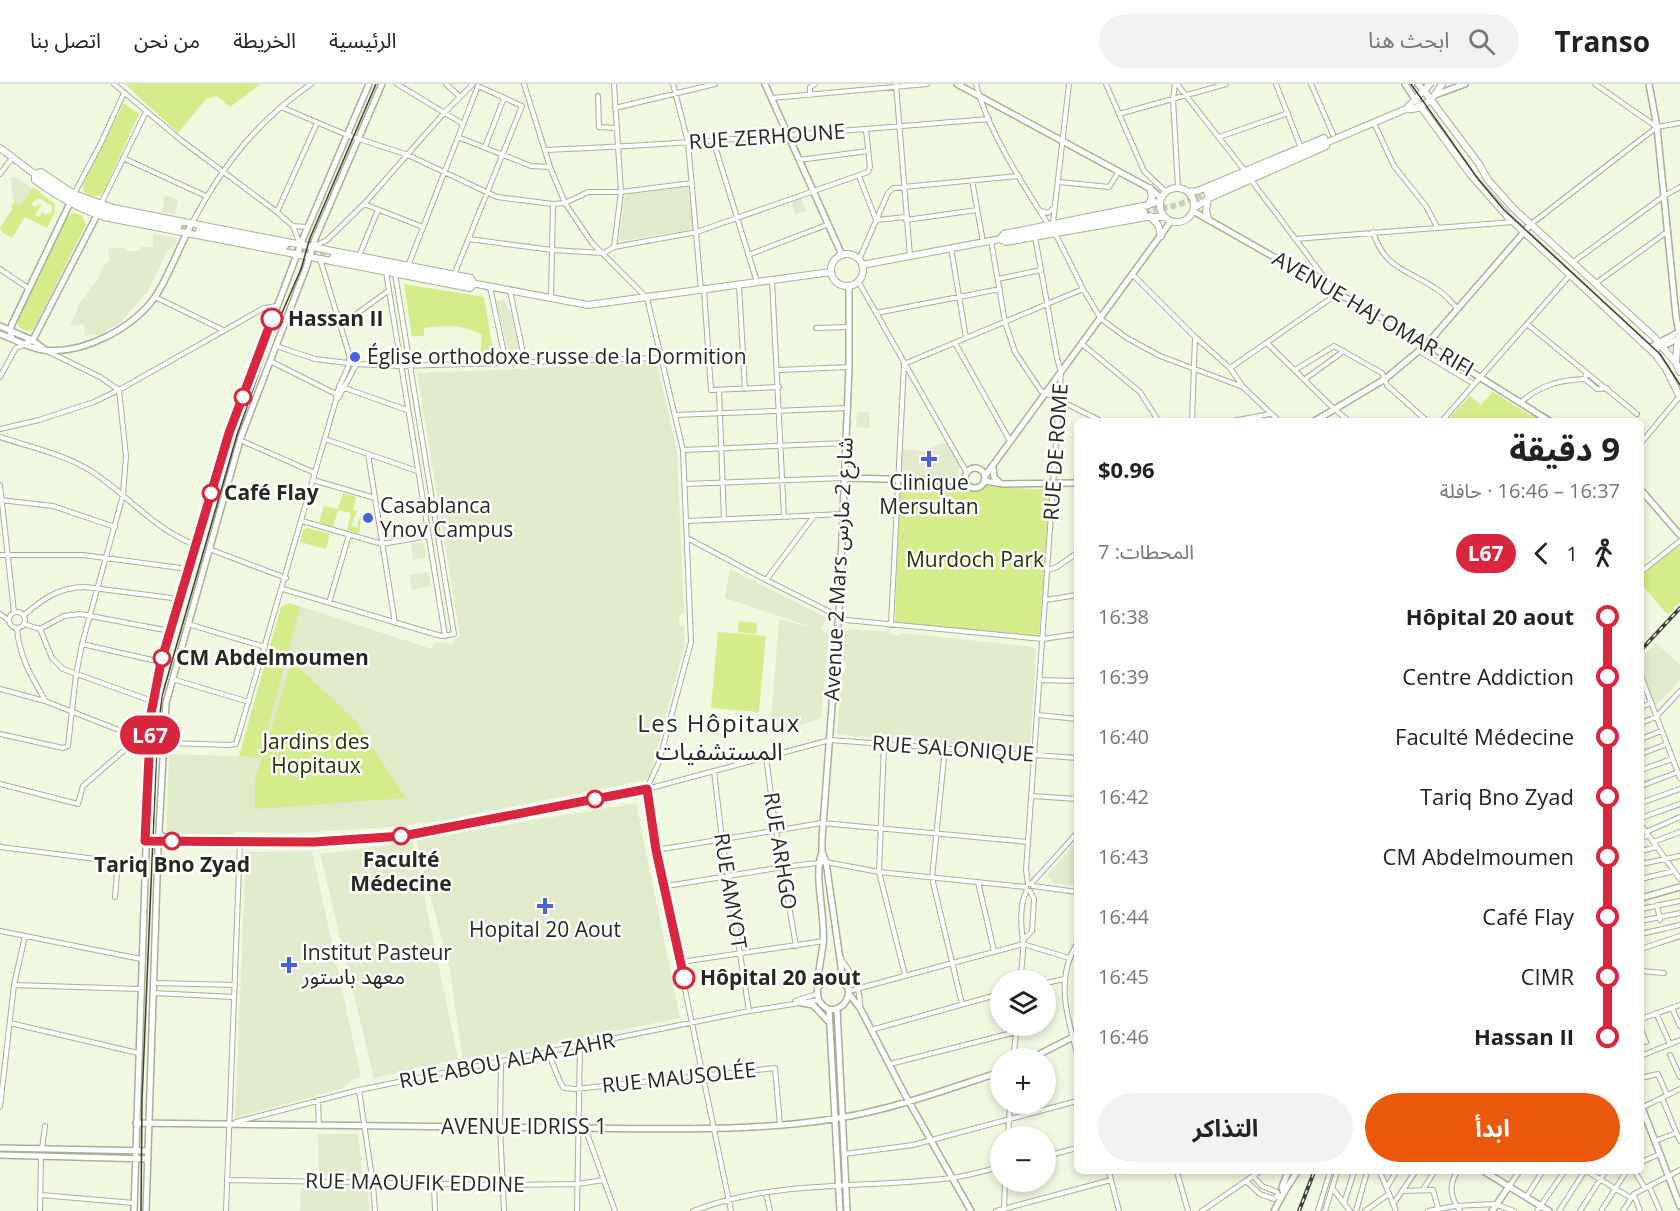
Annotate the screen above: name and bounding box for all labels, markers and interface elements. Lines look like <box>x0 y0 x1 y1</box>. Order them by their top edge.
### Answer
search box <box>1099 14 1519 68</box>
text: Transo <box>1555 22 1650 60</box>
text: ابحث هنا <box>1368 24 1450 54</box>
icon: search <box>1465 25 1498 58</box>
text: اتصل بنا <box>30 26 101 54</box>
text: من نحن <box>134 26 200 54</box>
text: الخريطة <box>233 26 296 54</box>
text: الرئيسية <box>329 26 397 54</box>
street label: RUE ZERHOUNE <box>688 117 846 155</box>
street label: AVENUE HAJ OMAR RIFI <box>1268 244 1479 382</box>
place label: Hassan II <box>288 304 383 332</box>
marker: Hassan II <box>261 308 283 330</box>
place label: Église orthodoxe russe de la Dormition <box>367 342 747 370</box>
marker: Église orthodoxe russe de la Dormition <box>348 350 362 364</box>
street label: RUE DE ROME <box>1036 382 1074 522</box>
unlabelled marker <box>234 388 252 406</box>
text: 9 دقيقة <box>1510 426 1620 471</box>
street label: Avenue 2 Mars شارع 2 مارس <box>817 436 861 702</box>
marker: Clinique Mersultan <box>920 450 938 468</box>
text: $0.96 <box>1098 454 1155 484</box>
place label: Clinique Mersultan <box>879 468 979 520</box>
text: 16:37 – 16:46 · حافلة <box>1440 477 1620 504</box>
place label: Café Flay <box>224 478 319 506</box>
marker: Café Flay <box>202 484 220 502</box>
place label: Casablanca Ynov Campus <box>380 491 513 543</box>
marker: Casablanca Ynov Campus <box>361 511 375 525</box>
icon: back <box>1525 537 1558 570</box>
icon: walk <box>1587 537 1620 570</box>
text: المحطات: 7 <box>1098 538 1194 565</box>
text: L67 <box>1468 539 1504 567</box>
text: 1 <box>1567 540 1578 567</box>
park label: Murdoch Park <box>906 545 1044 573</box>
text: Hôpital 20 aout <box>1406 601 1574 631</box>
text: 16:38 <box>1098 603 1149 630</box>
place label: CM Abdelmoumen <box>176 643 369 671</box>
marker: CM Abdelmoumen <box>153 649 171 667</box>
text: Centre Addiction <box>1402 661 1574 691</box>
text: 16:39 <box>1098 663 1149 690</box>
district label: Les Hôpitaux المستشفيات <box>637 706 801 767</box>
line badge: L67 <box>116 716 184 754</box>
text: L67 <box>132 721 168 749</box>
text: Faculté Médecine <box>1395 721 1574 751</box>
text: 16:40 <box>1098 723 1149 750</box>
park label: Jardins des Hopitaux <box>260 727 370 779</box>
street label: RUE SALONIQUE <box>871 728 1035 768</box>
text: Tariq Bno Zyad <box>1420 781 1574 811</box>
text: 16:42 <box>1098 783 1149 810</box>
unlabelled marker <box>586 790 604 808</box>
street label: RUE ARHGO <box>758 790 804 912</box>
marker: Faculté Médecine <box>392 827 410 845</box>
street label: RUE AMYOT <box>708 831 754 951</box>
marker: Tariq Bno Zyad <box>163 832 181 850</box>
text: CM Abdelmoumen <box>1383 841 1574 871</box>
text: 16:43 <box>1098 843 1149 870</box>
place label: Faculté Médecine <box>350 845 452 897</box>
place label: Tariq Bno Zyad <box>94 850 250 878</box>
marker: Hopital 20 Aout <box>536 897 554 915</box>
text: Café Flay <box>1482 901 1574 931</box>
text: 16:44 <box>1098 903 1149 930</box>
place label: Hopital 20 Aout <box>469 915 621 943</box>
place label: Institut Pasteur معهد باستور <box>301 938 452 990</box>
marker: Institut Pasteur معهد باستور <box>280 956 298 974</box>
text: CIMR <box>1521 961 1574 991</box>
place label: Hôpital 20 aout <box>700 963 861 991</box>
text: 16:45 <box>1098 963 1149 990</box>
marker: Hôpital 20 aout <box>673 967 695 989</box>
map controls <box>990 970 1056 1192</box>
button: layers <box>990 970 1056 1036</box>
text: Hassan II <box>1474 1021 1574 1051</box>
text: 16:46 <box>1098 1023 1149 1050</box>
street label: RUE ABOU ALAA ZAHR <box>396 1025 617 1095</box>
button: + <box>990 1048 1056 1114</box>
street label: RUE MAUSOLÉE <box>600 1055 757 1099</box>
button: التذاكر <box>1098 1093 1353 1162</box>
button: ابدأ <box>1365 1093 1620 1162</box>
street label: AVENUE IDRISS 1 <box>441 1112 607 1140</box>
button: − <box>990 1126 1056 1192</box>
street label: RUE MAOUFIK EDDINE <box>305 1166 525 1198</box>

